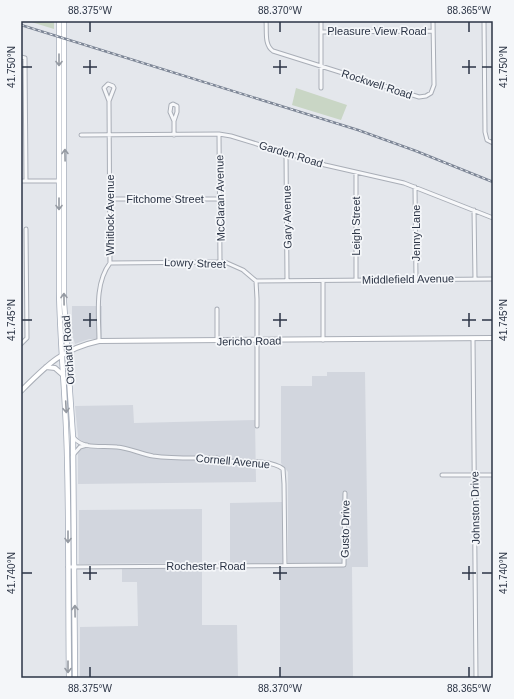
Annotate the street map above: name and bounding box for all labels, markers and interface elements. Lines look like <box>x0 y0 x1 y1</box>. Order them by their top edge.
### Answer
text: 88.375°W <box>68 5 113 16</box>
text: 88.370°W <box>258 5 303 16</box>
text: 88.365°W <box>447 5 492 16</box>
street label: Pleasure View Road <box>327 25 427 37</box>
text: 41.750°N <box>6 46 17 88</box>
text: 41.750°N <box>498 46 509 88</box>
one-way arrow <box>55 53 63 66</box>
street label: Rockwell Road <box>340 67 414 101</box>
street label: Garden Road <box>258 139 324 169</box>
one-way arrow <box>61 149 69 162</box>
street label: McClaran Avenue <box>213 155 227 241</box>
street label: Whitlock Avenue <box>104 174 116 256</box>
street label: Gary Avenue <box>280 185 294 249</box>
street label: Fitchome Street <box>126 193 204 205</box>
street label: Leigh Street <box>350 196 362 256</box>
one-way arrow <box>55 197 63 210</box>
street label: Jenny Lane <box>410 205 422 261</box>
street label: Lowry Street <box>164 256 226 270</box>
street label: Middlefield Avenue <box>362 272 454 286</box>
one-way arrow <box>61 293 68 306</box>
text: 41.745°N <box>6 299 17 341</box>
text: 41.745°N <box>498 299 509 341</box>
street label: Orchard Road <box>60 315 76 385</box>
street label: Jericho Road <box>216 334 282 348</box>
one-way arrow <box>62 400 69 413</box>
street label: Cornell Avenue <box>195 452 271 470</box>
street label: Johnston Drive <box>468 471 482 545</box>
street label: Gusto Drive <box>338 500 352 558</box>
one-way arrow <box>64 530 72 543</box>
text: 41.740°N <box>6 552 17 594</box>
text: 41.740°N <box>498 552 509 594</box>
street label: Rochester Road <box>166 560 246 572</box>
one-way arrow <box>71 605 79 618</box>
one-way arrow <box>65 660 72 673</box>
text: 88.375°W <box>68 683 113 694</box>
text: 88.370°W <box>258 683 303 694</box>
text: 88.365°W <box>447 683 492 694</box>

